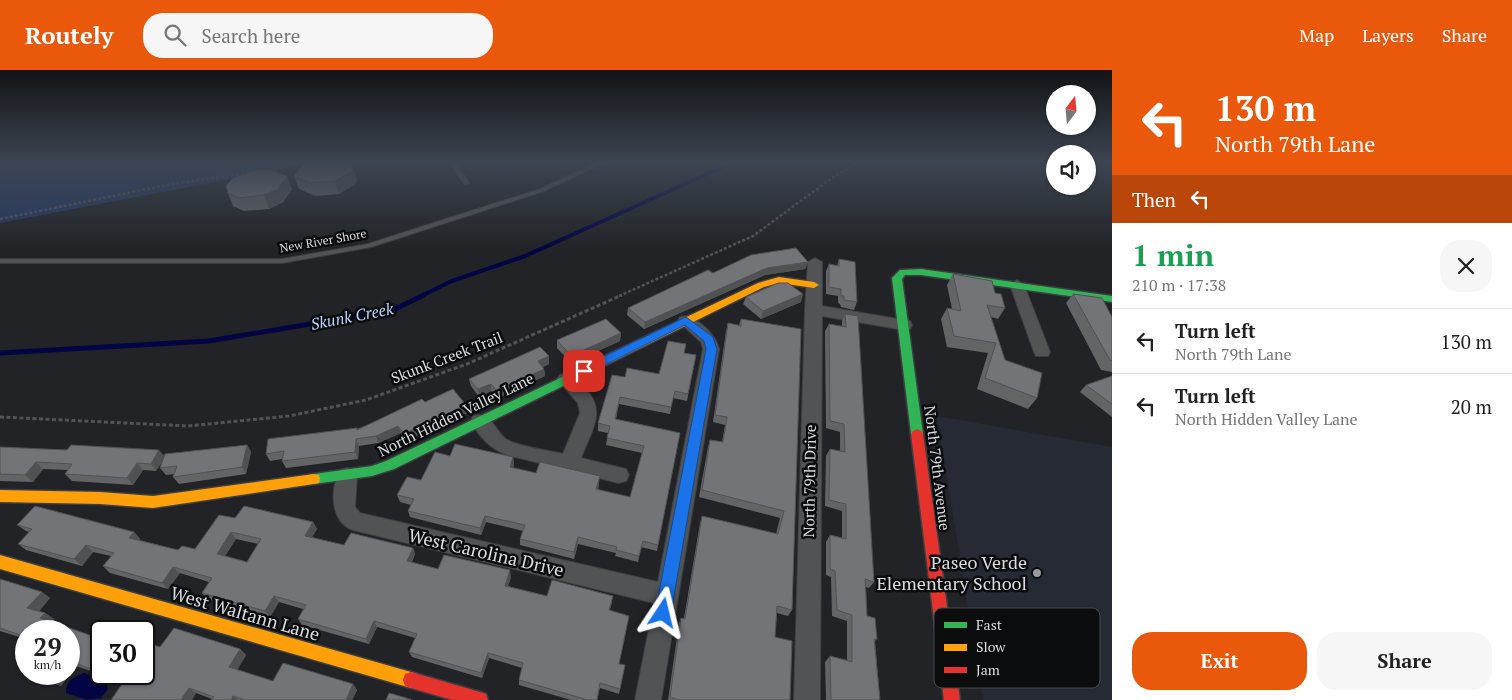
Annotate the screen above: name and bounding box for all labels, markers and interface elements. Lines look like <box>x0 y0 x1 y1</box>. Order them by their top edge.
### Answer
search box <box>143 13 493 58</box>
text: Routely <box>25 19 113 51</box>
icon: search <box>161 21 189 49</box>
text: Search here <box>201 23 300 48</box>
text: Map <box>1299 23 1334 47</box>
text: Layers <box>1362 23 1414 47</box>
text: Share <box>1442 23 1487 47</box>
north arrow <box>1046 85 1096 135</box>
map controls <box>1046 85 1096 195</box>
text: 130 m <box>1215 85 1316 131</box>
icon: left <box>1132 90 1197 155</box>
text: North 79th Lane <box>1215 129 1375 158</box>
button: sound <box>1046 145 1096 195</box>
icon: left <box>1186 185 1214 213</box>
text: Then <box>1132 187 1176 212</box>
street label: New River Shore <box>278 225 368 256</box>
text: 1 min <box>1132 235 1214 275</box>
button: close <box>1440 240 1492 292</box>
text: 210 m · 17:38 <box>1132 274 1226 296</box>
water label: Skunk Creek <box>309 297 396 335</box>
text: Turn left <box>1175 318 1256 343</box>
street label: Skunk Creek Trail <box>388 327 505 388</box>
icon: left <box>1132 327 1160 355</box>
text: 130 m <box>1441 329 1492 354</box>
text: North 79th Lane <box>1175 343 1292 365</box>
pin <box>563 350 605 392</box>
icon: arrive <box>570 357 598 385</box>
street label: North Hidden Valley Lane <box>374 368 537 461</box>
text: Turn left <box>1175 383 1256 408</box>
icon: left <box>1132 392 1160 420</box>
text: 20 m <box>1451 394 1492 419</box>
street label: North 79th Avenue <box>920 404 956 532</box>
text: North Hidden Valley Lane <box>1175 408 1358 430</box>
street label: North 79th Drive <box>798 424 820 538</box>
street label: West Carolina Drive <box>406 522 566 582</box>
place label: Paseo Verde Elementary School <box>876 550 1027 595</box>
marker: Paseo Verde Elementary School <box>1031 567 1043 579</box>
street label: West Waltann Lane <box>168 580 323 646</box>
position arrow <box>636 586 688 638</box>
legend <box>934 608 1100 688</box>
text: Fast <box>976 615 1003 634</box>
speed limit sign: 30 <box>90 620 155 685</box>
text: 29 <box>33 630 62 663</box>
button: Exit <box>1132 632 1307 690</box>
button: Share <box>1317 632 1492 690</box>
text: Slow <box>976 637 1006 656</box>
text: km/h <box>34 657 61 672</box>
text: Jam <box>976 660 1000 679</box>

